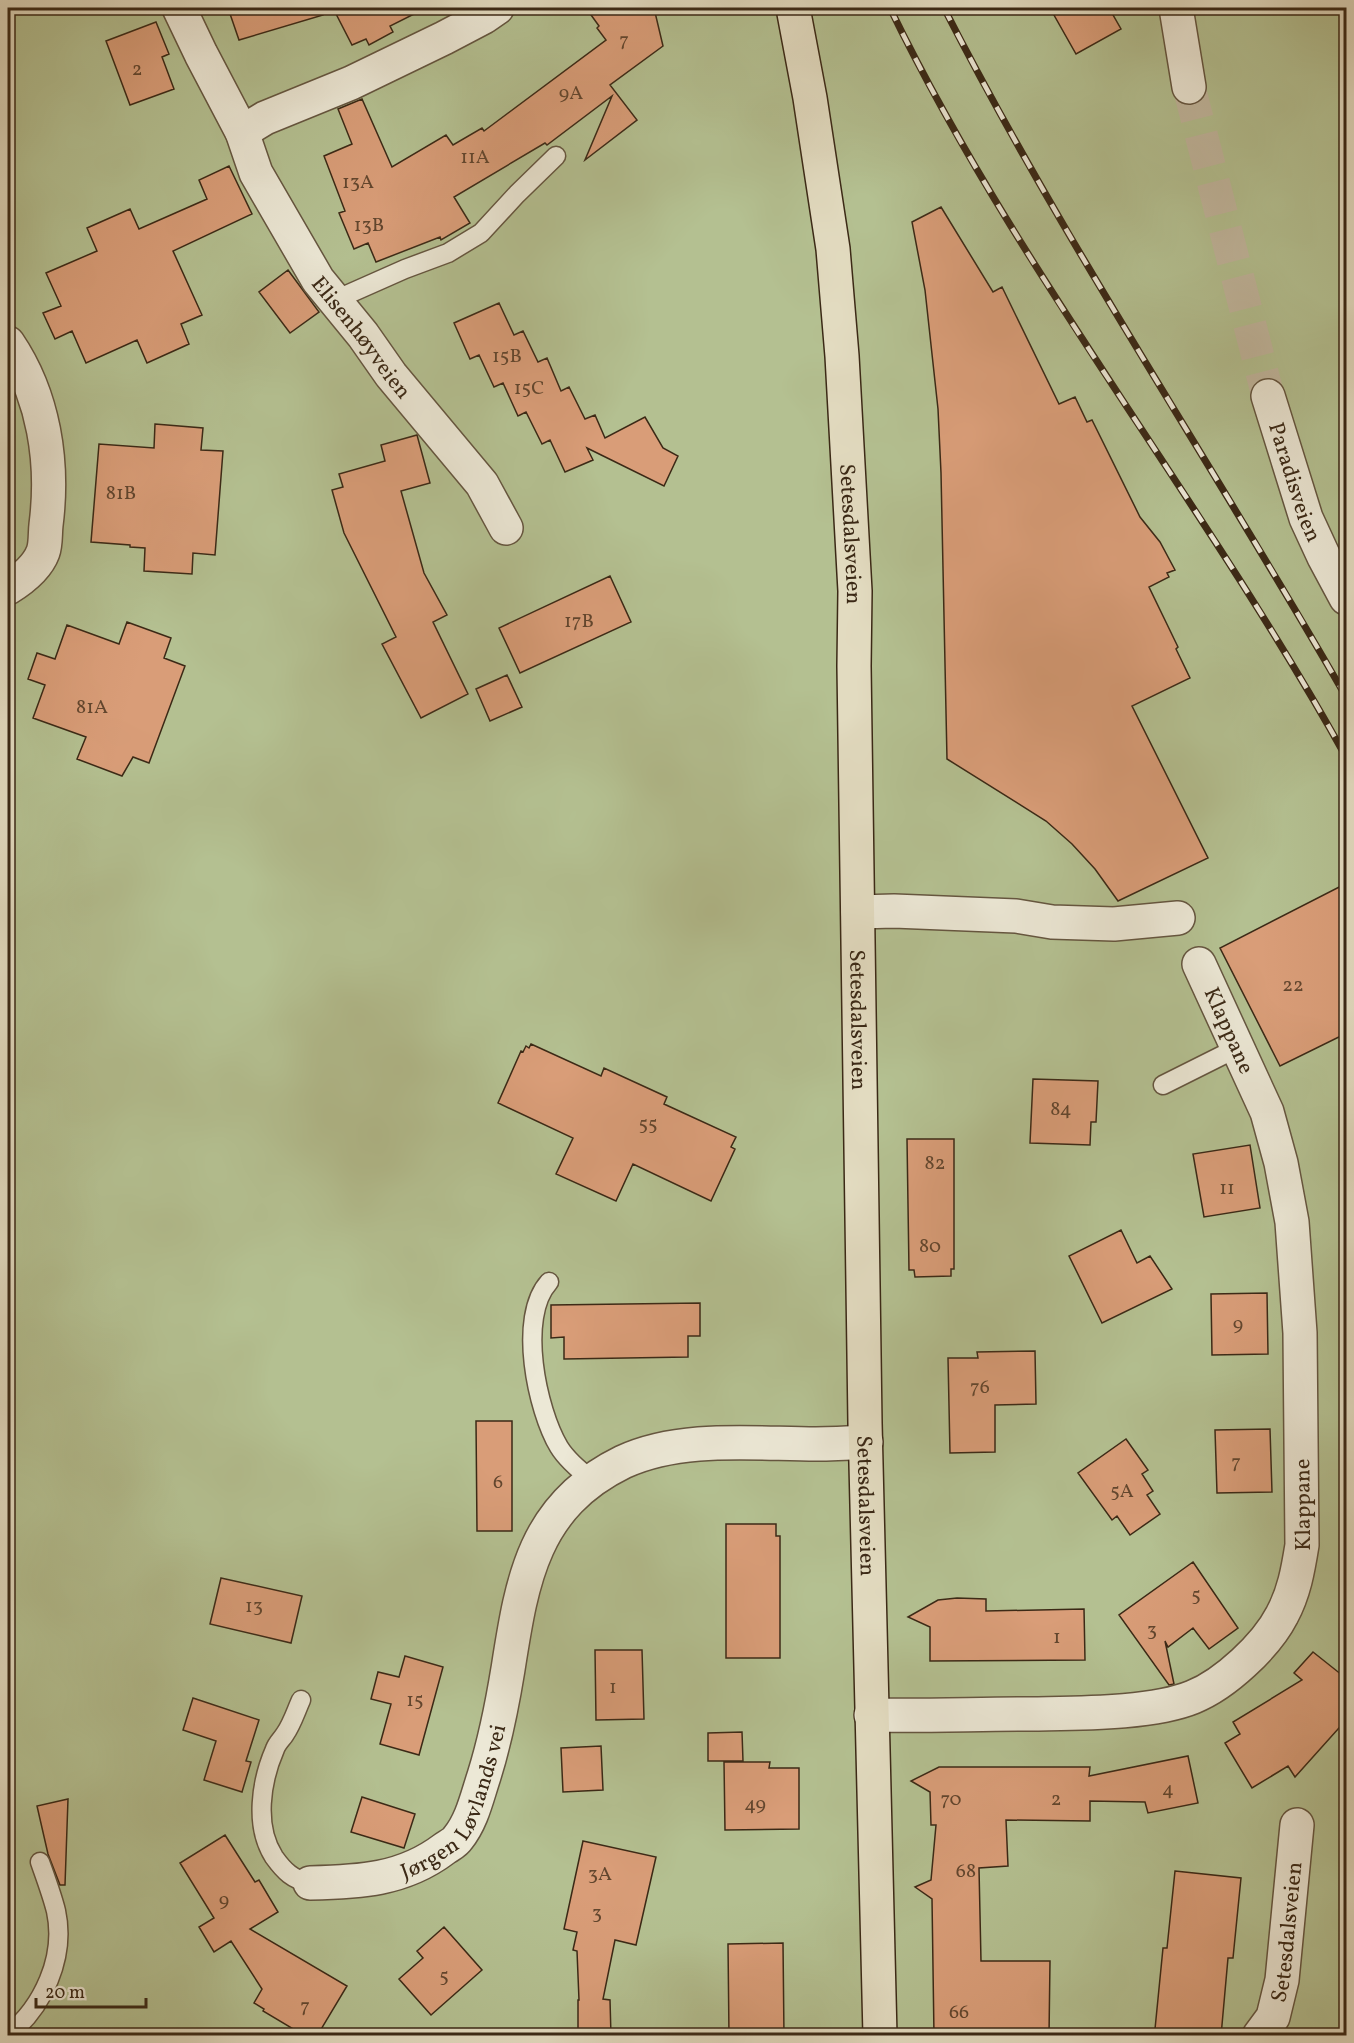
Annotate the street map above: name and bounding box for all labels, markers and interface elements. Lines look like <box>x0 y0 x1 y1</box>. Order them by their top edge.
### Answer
house number: 7 <box>619 27 629 55</box>
house number: 2 <box>132 56 142 84</box>
house number: 9A <box>559 80 583 108</box>
house number: 11A <box>460 144 490 172</box>
house number: 13A <box>342 169 374 197</box>
house number: 13B <box>354 212 384 240</box>
street label: Elisenhøyveien <box>303 270 418 407</box>
house number: 15B <box>492 343 522 371</box>
house number: 15C <box>514 375 544 403</box>
street label: Paradisveien <box>1259 419 1328 548</box>
street label: Setesdalsveien <box>830 463 868 605</box>
house number: 81B <box>106 480 136 508</box>
house number: 17B <box>564 608 594 636</box>
house number: 81A <box>76 694 108 722</box>
street label: Setesdalsveien <box>840 949 873 1091</box>
house number: 22 <box>1282 972 1304 1000</box>
street label: Klappane <box>1195 983 1261 1079</box>
house number: 84 <box>1050 1096 1072 1124</box>
house number: 55 <box>638 1111 658 1139</box>
house number: 82 <box>925 1150 945 1178</box>
house number: 11 <box>1219 1175 1235 1203</box>
house number: 80 <box>919 1233 941 1261</box>
house number: 9 <box>1233 1311 1243 1339</box>
house number: 76 <box>970 1374 990 1402</box>
street label: Setesdalsveien <box>847 1435 882 1577</box>
house number: 7 <box>1231 1449 1241 1477</box>
street label: Klappane <box>1288 1458 1320 1551</box>
house number: 6 <box>493 1469 503 1497</box>
house number: 5A <box>1110 1478 1134 1506</box>
house number: 5 <box>1191 1582 1201 1610</box>
house number: 13 <box>245 1593 263 1621</box>
house number: 3 <box>1147 1617 1157 1645</box>
house number: 1 <box>1053 1624 1061 1652</box>
house number: 1 <box>609 1674 617 1702</box>
house number: 15 <box>406 1687 424 1715</box>
street label: Jørgen Løvlands vei <box>397 1722 515 1889</box>
house number: 4 <box>1162 1776 1174 1804</box>
house number: 70 <box>941 1786 961 1814</box>
house number: 2 <box>1051 1786 1061 1814</box>
house number: 49 <box>744 1791 766 1819</box>
house number: 68 <box>956 1858 976 1886</box>
street label: Setesdalsveien <box>1264 1860 1311 2006</box>
house number: 3A <box>588 1861 612 1889</box>
house number: 9 <box>219 1887 229 1915</box>
house number: 3 <box>592 1900 602 1928</box>
house number: 5 <box>439 1963 449 1991</box>
scale bar <box>36 1971 146 2009</box>
text: 20 m <box>45 1981 85 2006</box>
house number: 7 <box>300 1993 310 2021</box>
house number: 66 <box>949 1999 969 2027</box>

